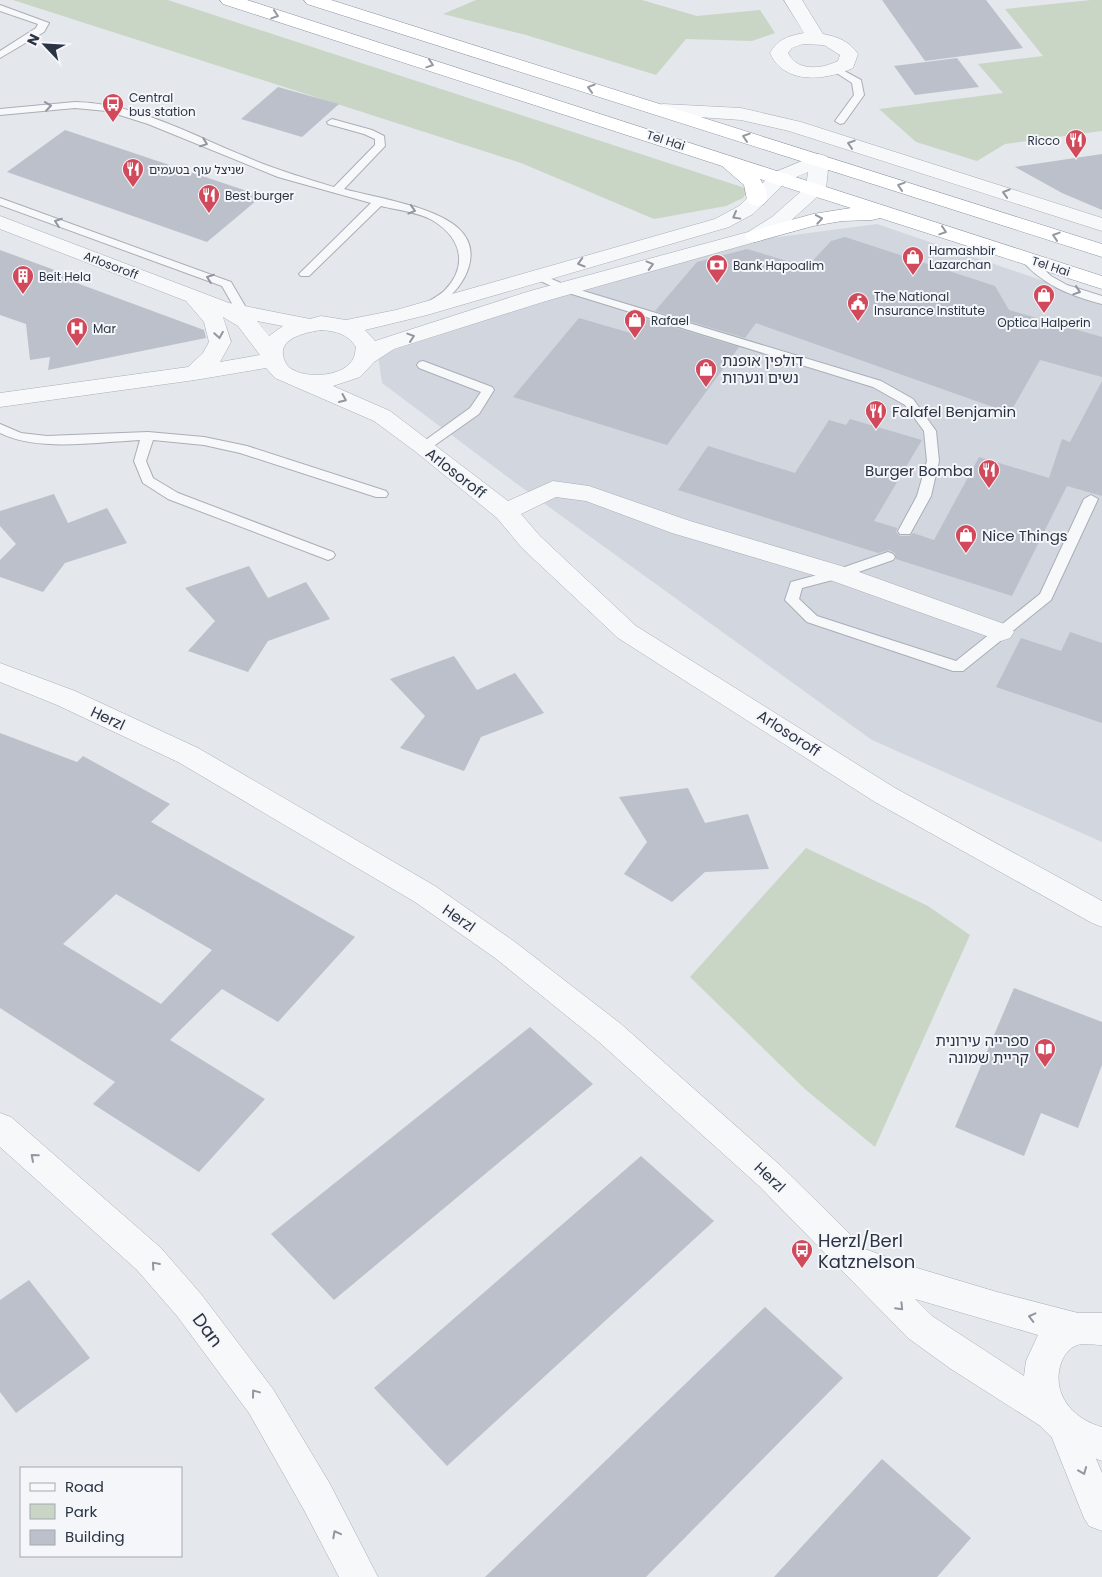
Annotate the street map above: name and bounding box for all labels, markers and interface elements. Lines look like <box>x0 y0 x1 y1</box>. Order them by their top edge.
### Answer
one-way arrow <box>271 9 279 19</box>
north arrow <box>20 20 70 70</box>
text: N <box>22 31 45 49</box>
one-way arrow <box>425 59 434 69</box>
one-way arrow <box>588 83 596 93</box>
place label: Central bus station <box>129 89 196 120</box>
bus stop icon: Central bus station <box>101 92 125 123</box>
one-way arrow <box>45 101 53 112</box>
street label: Tel Hai <box>645 126 687 154</box>
restaurant icon: Ricco <box>1064 128 1088 159</box>
one-way arrow <box>742 132 751 142</box>
place label: Ricco <box>1028 132 1060 149</box>
one-way arrow <box>199 137 208 148</box>
one-way arrow <box>847 140 856 150</box>
restaurant icon: שניצל עוף בטעמים <box>121 157 145 188</box>
place label: שניצל עוף בטעמים <box>149 161 244 178</box>
one-way arrow <box>897 182 905 192</box>
restaurant icon: Best burger <box>197 183 221 214</box>
place label: Best burger <box>225 187 294 204</box>
one-way arrow <box>1002 189 1010 199</box>
one-way arrow <box>407 204 416 215</box>
one-way arrow <box>732 209 741 219</box>
one-way arrow <box>815 214 824 224</box>
one-way arrow <box>54 218 62 228</box>
one-way arrow <box>938 225 946 235</box>
one-way arrow <box>1052 232 1060 242</box>
place label: Hamashbir Lazarchan <box>929 242 996 273</box>
shop icon: Hamashbir Lazarchan <box>901 245 925 276</box>
street label: Arlosoroff <box>81 247 141 283</box>
street label: Tel Hai <box>1030 252 1072 280</box>
bank icon: Bank Hapoalim <box>705 253 729 284</box>
place label: Bank Hapoalim <box>733 257 824 274</box>
one-way arrow <box>577 258 586 268</box>
one-way arrow <box>645 260 654 270</box>
building icon: Beit Hela <box>11 264 35 295</box>
place label: Beit Hela <box>39 268 91 285</box>
one-way arrow <box>206 274 215 284</box>
shop icon: Optica Halperin <box>1032 283 1056 314</box>
one-way arrow <box>1072 286 1080 296</box>
place label: The National Insurance Institute <box>874 288 985 319</box>
public building icon: The National Insurance Institute <box>846 291 870 322</box>
shop icon: Rafael <box>623 308 647 339</box>
place label: Rafael <box>651 312 689 329</box>
place label: Optica Halperin <box>997 314 1091 331</box>
hospital icon: Mar <box>65 316 89 347</box>
place label: Mar <box>93 320 116 337</box>
one-way arrow <box>213 330 223 339</box>
one-way arrow <box>406 332 414 342</box>
place label: דולפין אופנת נשים ונערות <box>722 350 803 388</box>
shop icon: דולפין אופנת נשים ונערות <box>694 357 718 388</box>
one-way arrow <box>338 393 347 404</box>
restaurant icon: Falafel Benjamin <box>864 399 888 430</box>
place label: Falafel Benjamin <box>892 401 1016 422</box>
street label: Arlosoroff <box>421 443 491 503</box>
restaurant icon: Burger Bomba <box>977 458 1001 489</box>
place label: Burger Bomba <box>865 460 973 481</box>
shop icon: Nice Things <box>954 523 978 554</box>
place label: Nice Things <box>982 525 1068 546</box>
street label: Herzl <box>87 701 129 735</box>
street label: Arlosoroff <box>753 705 825 761</box>
street label: Herzl <box>438 899 480 937</box>
place label: ספרייה עירונית קריית שמונה <box>935 1030 1029 1068</box>
library icon: ספרייה עירונית קריית שמונה <box>1033 1037 1057 1068</box>
one-way arrow <box>30 1154 39 1163</box>
street label: Herzl <box>750 1157 790 1197</box>
place label: Herzl/Berl Katznelson <box>818 1228 915 1274</box>
bus stop icon: Herzl/Berl Katznelson <box>790 1238 814 1269</box>
one-way arrow <box>152 1262 161 1271</box>
one-way arrow <box>894 1301 903 1310</box>
street label: Dan <box>187 1308 229 1352</box>
one-way arrow <box>1027 1312 1036 1323</box>
one-way arrow <box>253 1390 261 1399</box>
one-way arrow <box>1077 1466 1087 1475</box>
legend <box>20 1467 182 1557</box>
text: Road <box>65 1476 104 1497</box>
text: Park <box>65 1501 97 1522</box>
text: Building <box>65 1526 125 1547</box>
one-way arrow <box>332 1530 342 1539</box>

